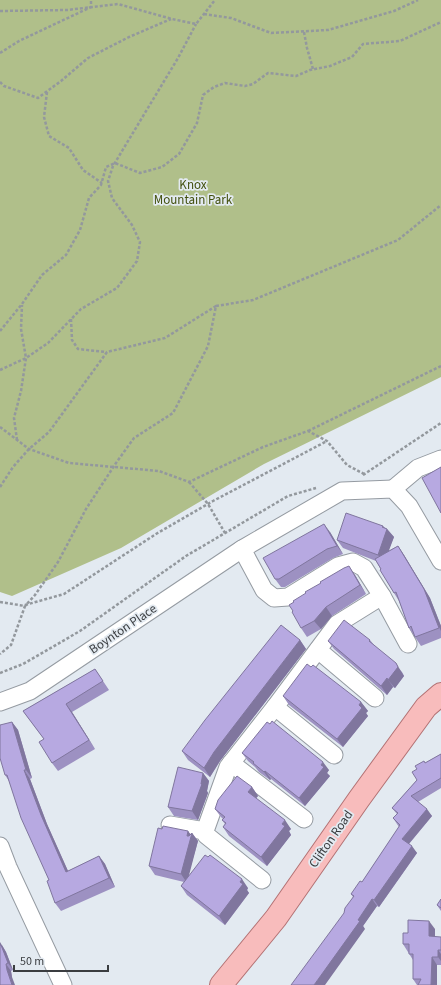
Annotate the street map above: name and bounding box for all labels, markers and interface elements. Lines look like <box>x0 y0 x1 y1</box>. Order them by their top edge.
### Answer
park label: Knox Mountain Park <box>154 176 233 209</box>
street label: Boynton Place <box>86 600 160 658</box>
street label: Clifton Road <box>305 807 357 871</box>
scale bar <box>14 947 108 973</box>
text: 50 m <box>20 953 44 970</box>

